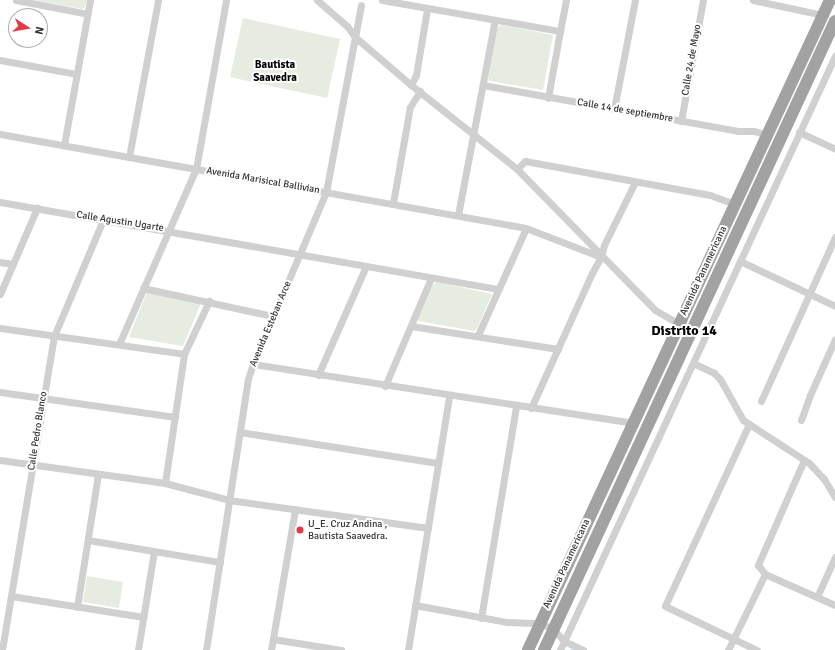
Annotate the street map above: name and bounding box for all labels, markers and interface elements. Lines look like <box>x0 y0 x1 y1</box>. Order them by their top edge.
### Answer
north arrow <box>8 8 48 48</box>
street label: Calle 24 de Mayo <box>680 23 704 97</box>
text: N <box>32 25 46 35</box>
district label: Bautista Saavedra <box>253 59 297 85</box>
street label: Calle 14 de septiembre <box>576 97 674 125</box>
street label: Avenida Marisical Ballivian <box>205 165 321 197</box>
street label: Calle Agustin Ugarte <box>75 209 165 235</box>
street label: Avenida Panamericana <box>678 225 730 317</box>
street label: Avenida Esteban Arce <box>248 279 294 369</box>
district label: Distrito 14 <box>651 323 717 339</box>
street label: Calle Pedro Blanco <box>26 391 50 471</box>
place label: U_E. Cruz Andina , Bautista Saavedra. <box>308 518 388 542</box>
street label: Avenida Panamericana <box>541 518 593 610</box>
marker: U_E. Cruz Andina , Bautista Saavedra. <box>295 525 305 535</box>

